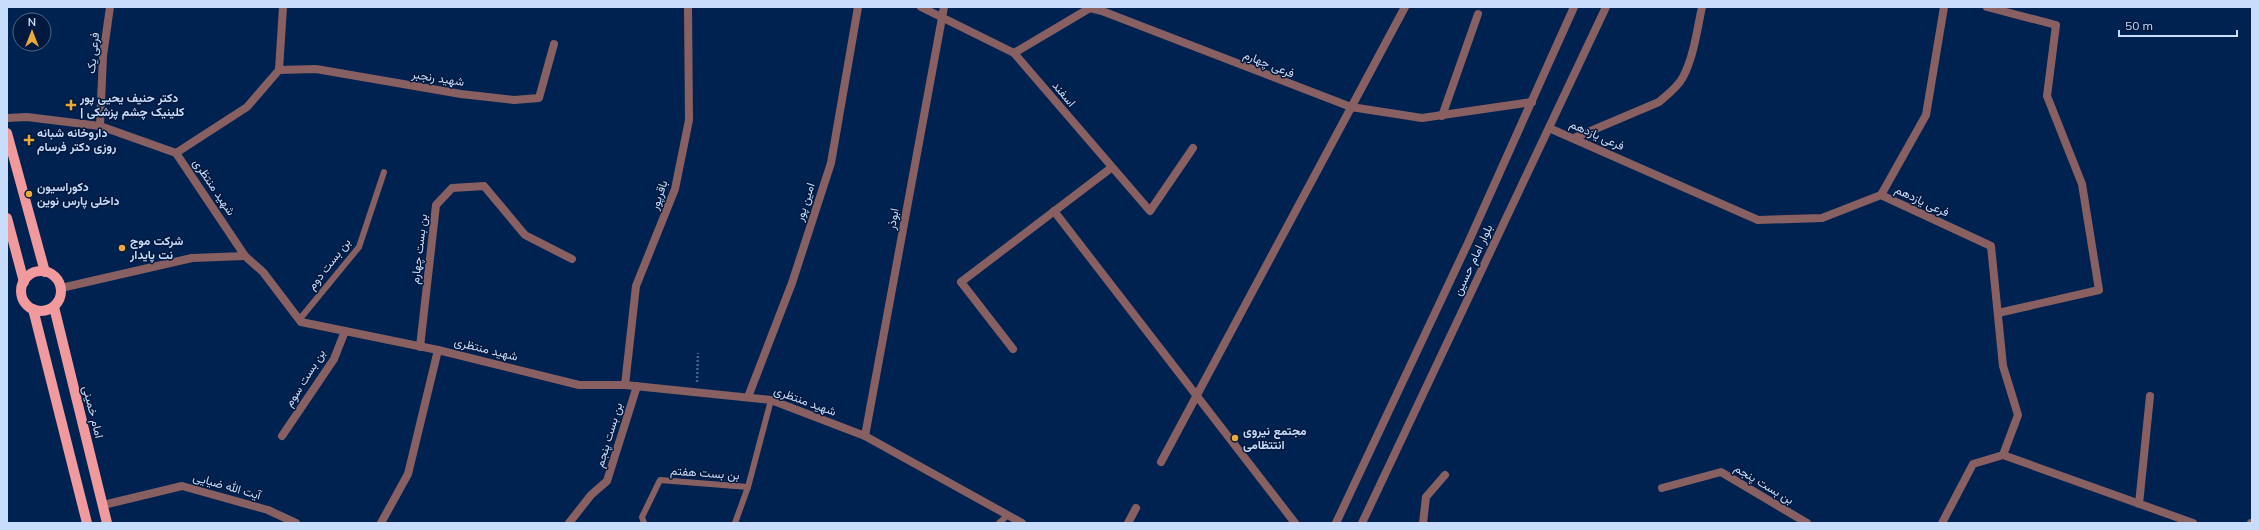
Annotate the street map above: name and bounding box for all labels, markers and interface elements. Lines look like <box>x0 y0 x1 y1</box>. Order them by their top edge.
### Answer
north arrow <box>12 12 52 52</box>
scale bar <box>2119 12 2237 38</box>
text: N <box>28 15 36 29</box>
text: 50 m <box>2125 18 2153 33</box>
street label: فرعی یک <box>83 32 103 74</box>
street label: فرعی چهارم <box>1241 47 1297 81</box>
street label: شهید رنجبر <box>410 66 465 90</box>
street label: اسفند <box>1049 78 1079 109</box>
place label: دکتر حنیف یحیی پور | کلینیک چشم پزشکی <box>79 90 185 120</box>
marker: دکتر حنیف یحیی پور | کلینیک چشم پزشکی <box>65 99 77 111</box>
street label: فرعی یازدهم <box>1567 116 1627 154</box>
place label: داروخانه شبانه روزی دکتر فرسام <box>37 125 116 155</box>
marker: داروخانه شبانه روزی دکتر فرسام <box>24 135 34 145</box>
street label: شهید منتظری <box>189 155 239 219</box>
street label: باقرپور <box>646 178 672 213</box>
place label: دکوراسیون داخلی پارس نوین <box>37 179 120 209</box>
street label: امین پور <box>791 181 819 224</box>
street label: فرعی یازدهم <box>1892 181 1952 221</box>
marker: دکوراسیون داخلی پارس نوین <box>24 189 34 199</box>
street label: ابوذر <box>883 207 903 232</box>
street label: بن بست چهارم <box>407 213 431 285</box>
street label: بلوار امام حسین <box>1449 222 1497 298</box>
place label: شرکت موج نت پایدار <box>129 233 184 263</box>
street label: بن بست دوم <box>304 235 354 293</box>
marker: شرکت موج نت پایدار <box>117 243 127 253</box>
street label: شهید منتظری <box>452 333 520 365</box>
street label: بن بست سوم <box>281 346 329 410</box>
street label: شهید منتظری <box>772 382 838 420</box>
street label: امام خمینی <box>79 384 107 440</box>
street label: بن بست پنجم <box>592 401 626 469</box>
place label: مجتمع نیروی انتتظامی <box>1243 423 1307 452</box>
marker: مجتمع نیروی انتتظامی <box>1230 433 1240 443</box>
street label: بن بست پنجم <box>1731 460 1797 508</box>
street label: بن بست هفتم <box>670 463 740 483</box>
street label: آیت الله ضیایی <box>191 469 264 504</box>

